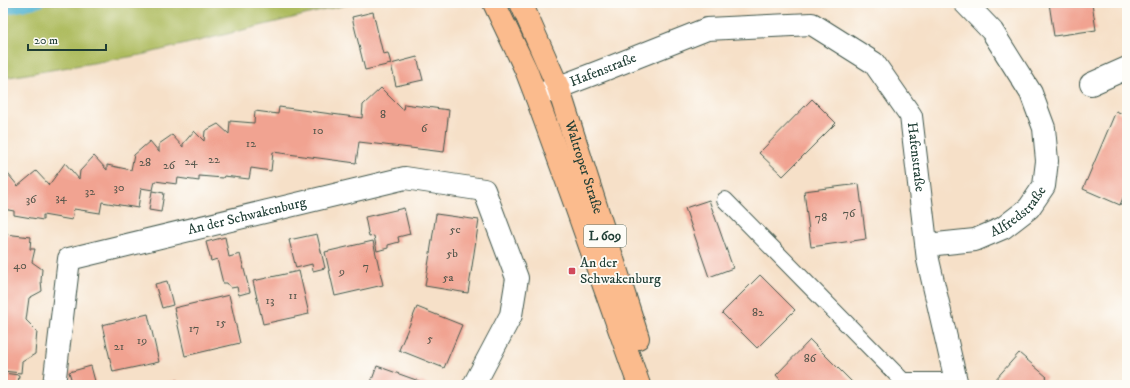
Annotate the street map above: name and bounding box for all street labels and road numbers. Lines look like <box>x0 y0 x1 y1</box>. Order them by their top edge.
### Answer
street label: Hafenstraße <box>567 49 639 91</box>
street label: Waltroper Straße <box>560 117 607 216</box>
street label: Hafenstraße <box>903 121 929 193</box>
street label: Alfredstraße <box>988 182 1050 241</box>
street label: An der Schwakenburg <box>186 193 308 239</box>
road number: L 609 <box>584 225 626 247</box>

